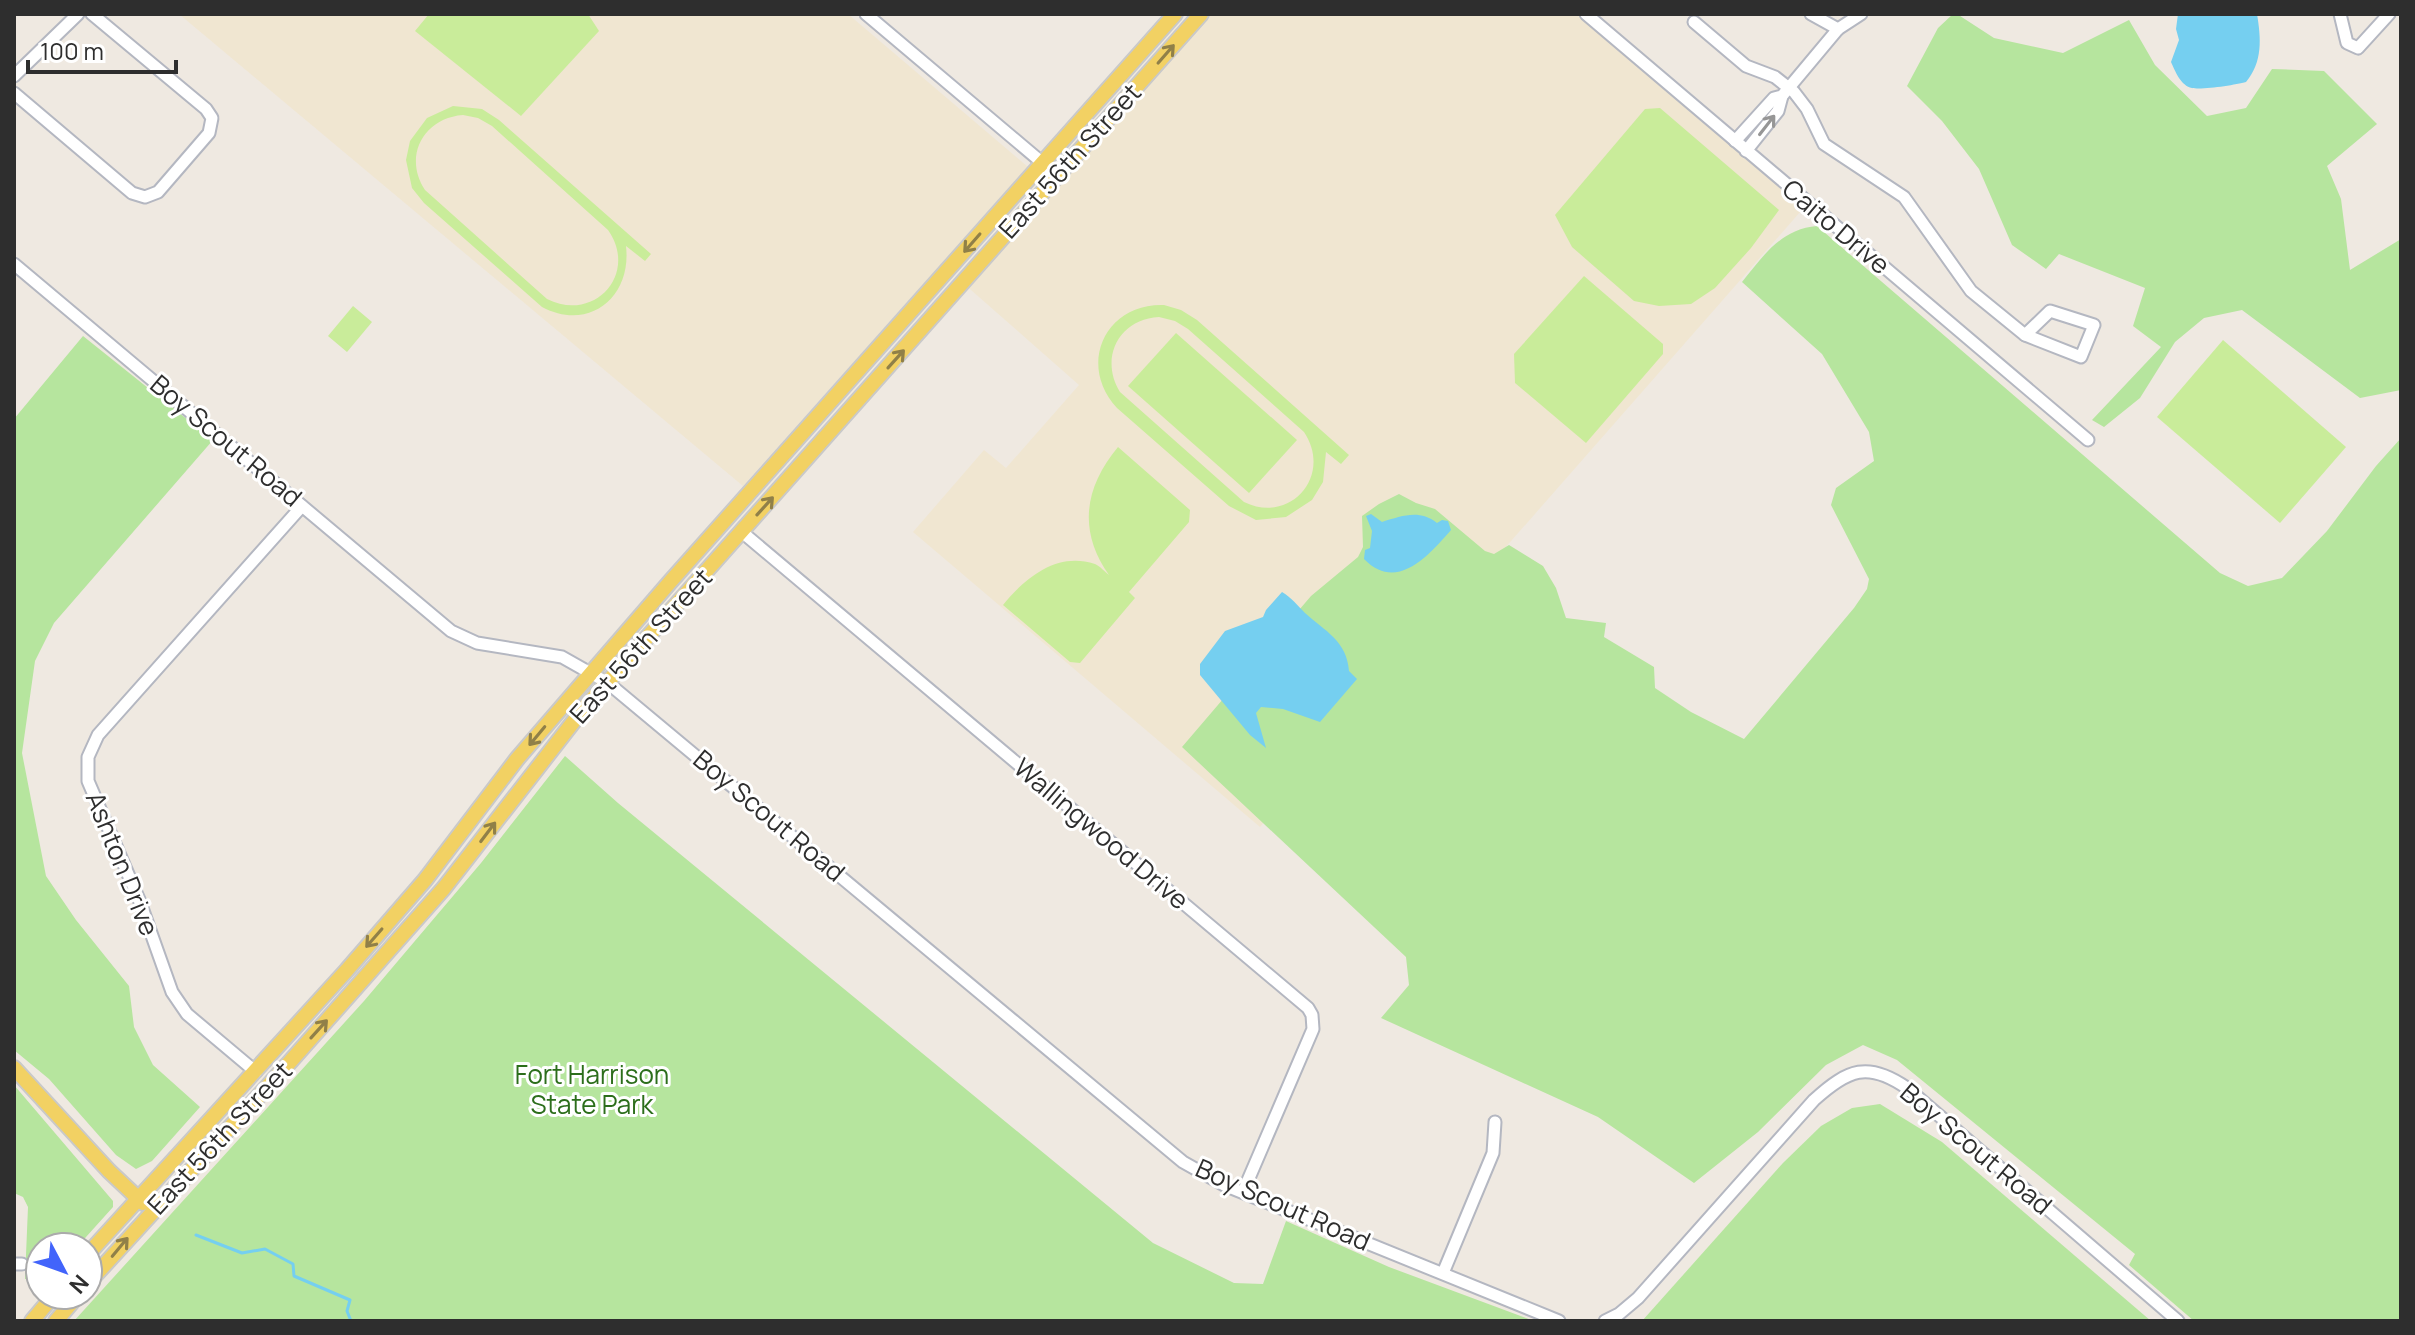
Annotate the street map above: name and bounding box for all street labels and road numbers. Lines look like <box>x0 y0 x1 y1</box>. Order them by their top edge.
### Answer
street label: East 56th Street <box>990 75 1149 246</box>
street label: Caito Drive <box>1775 171 1898 282</box>
street label: Boy Scout Road <box>143 366 310 514</box>
street label: East 56th Street <box>561 560 720 731</box>
street label: Boy Scout Road <box>686 741 853 889</box>
street label: Wallingwood Drive <box>1006 749 1197 917</box>
street label: Ashton Drive <box>78 786 168 941</box>
street label: East 56th Street <box>139 1053 300 1222</box>
street label: Boy Scout Road <box>1893 1074 2060 1222</box>
street label: Boy Scout Road <box>1190 1149 1377 1259</box>

